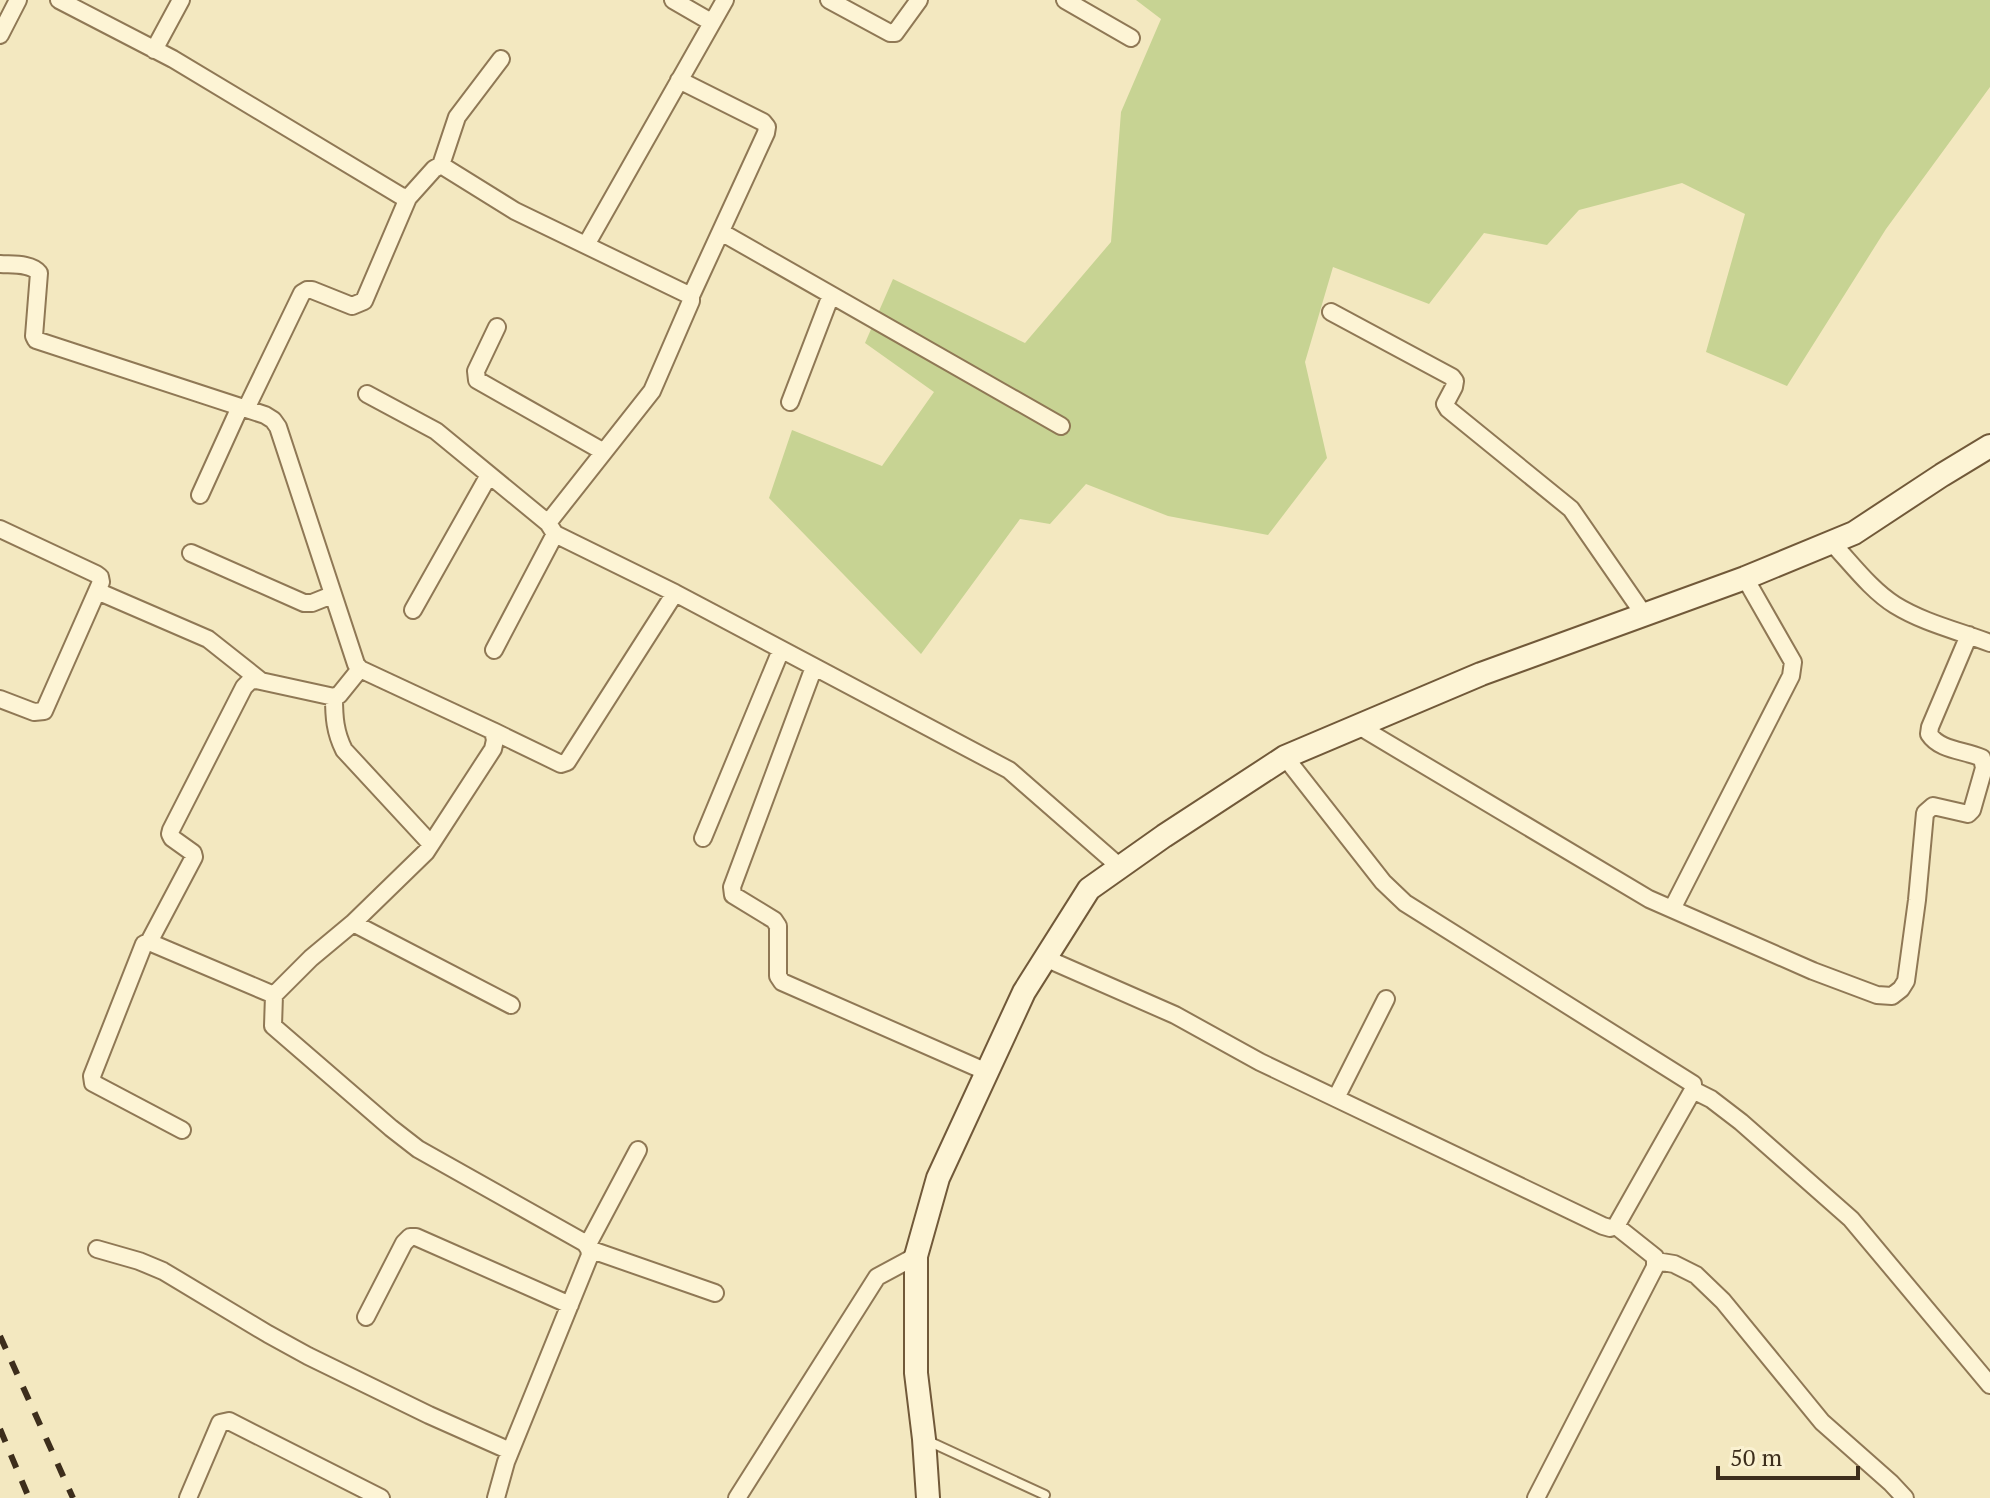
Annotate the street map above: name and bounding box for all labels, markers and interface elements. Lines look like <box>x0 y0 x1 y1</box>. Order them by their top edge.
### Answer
scale bar <box>1718 1430 1858 1480</box>
text: 50 m <box>1730 1441 1782 1473</box>

